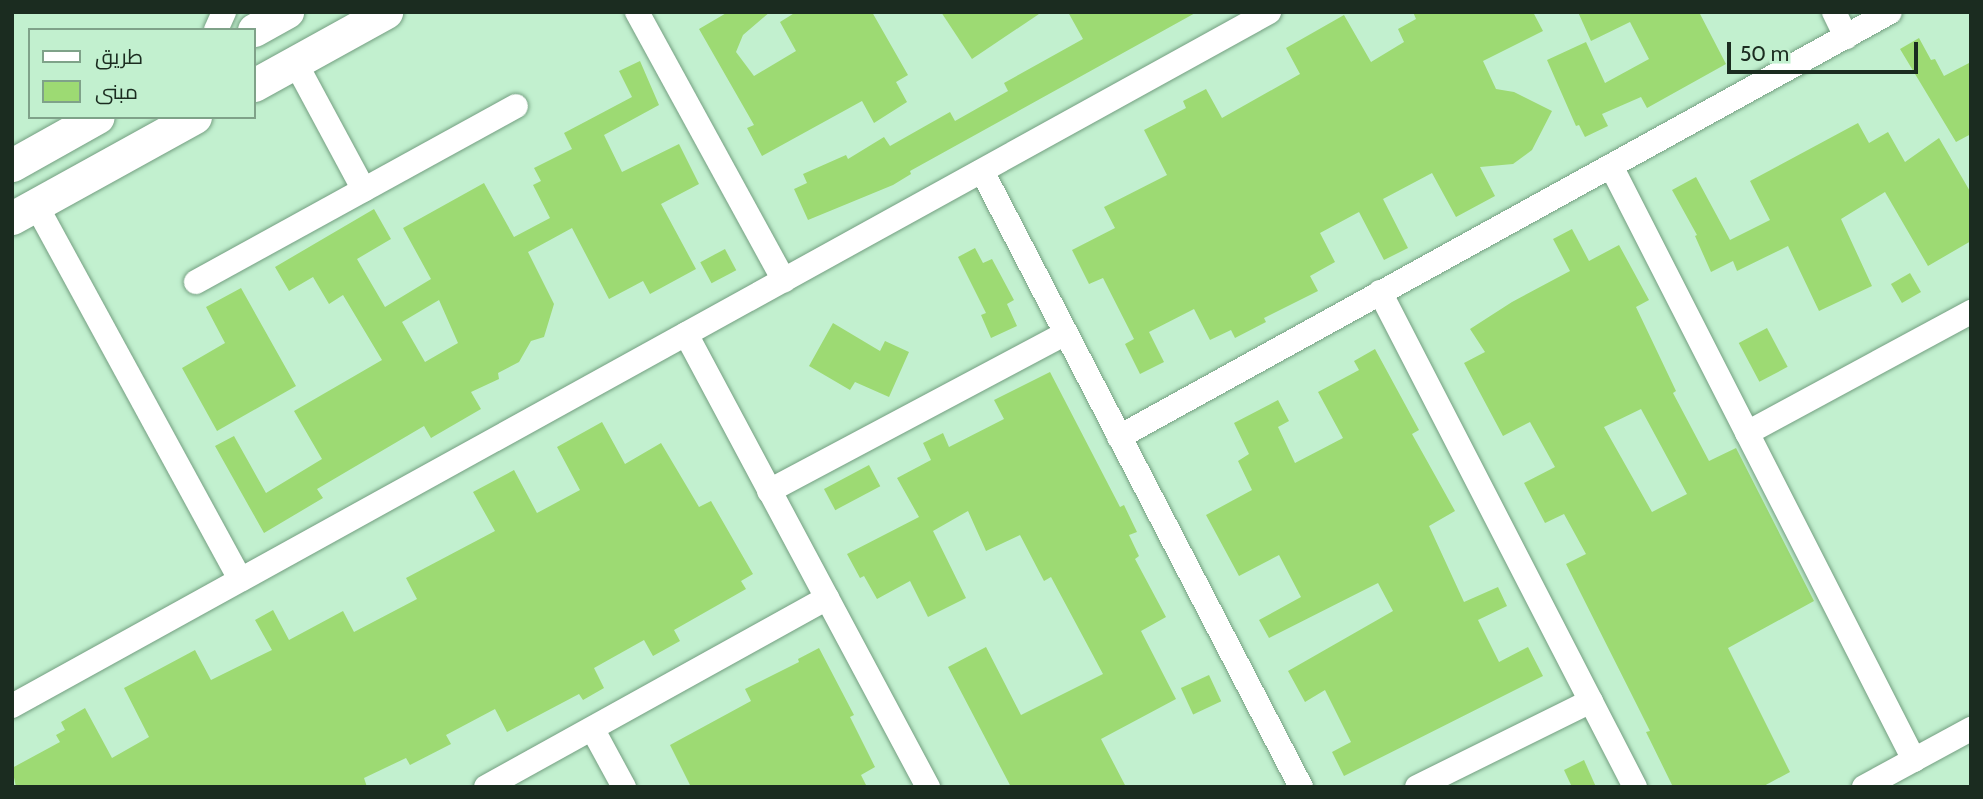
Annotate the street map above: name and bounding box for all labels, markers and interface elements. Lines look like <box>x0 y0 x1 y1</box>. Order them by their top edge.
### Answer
legend <box>28 28 256 119</box>
scale bar <box>1731 28 1922 72</box>
text: 50 m <box>1740 41 1789 66</box>
text: طريق <box>95 44 143 69</box>
text: مبنى <box>95 79 138 104</box>

